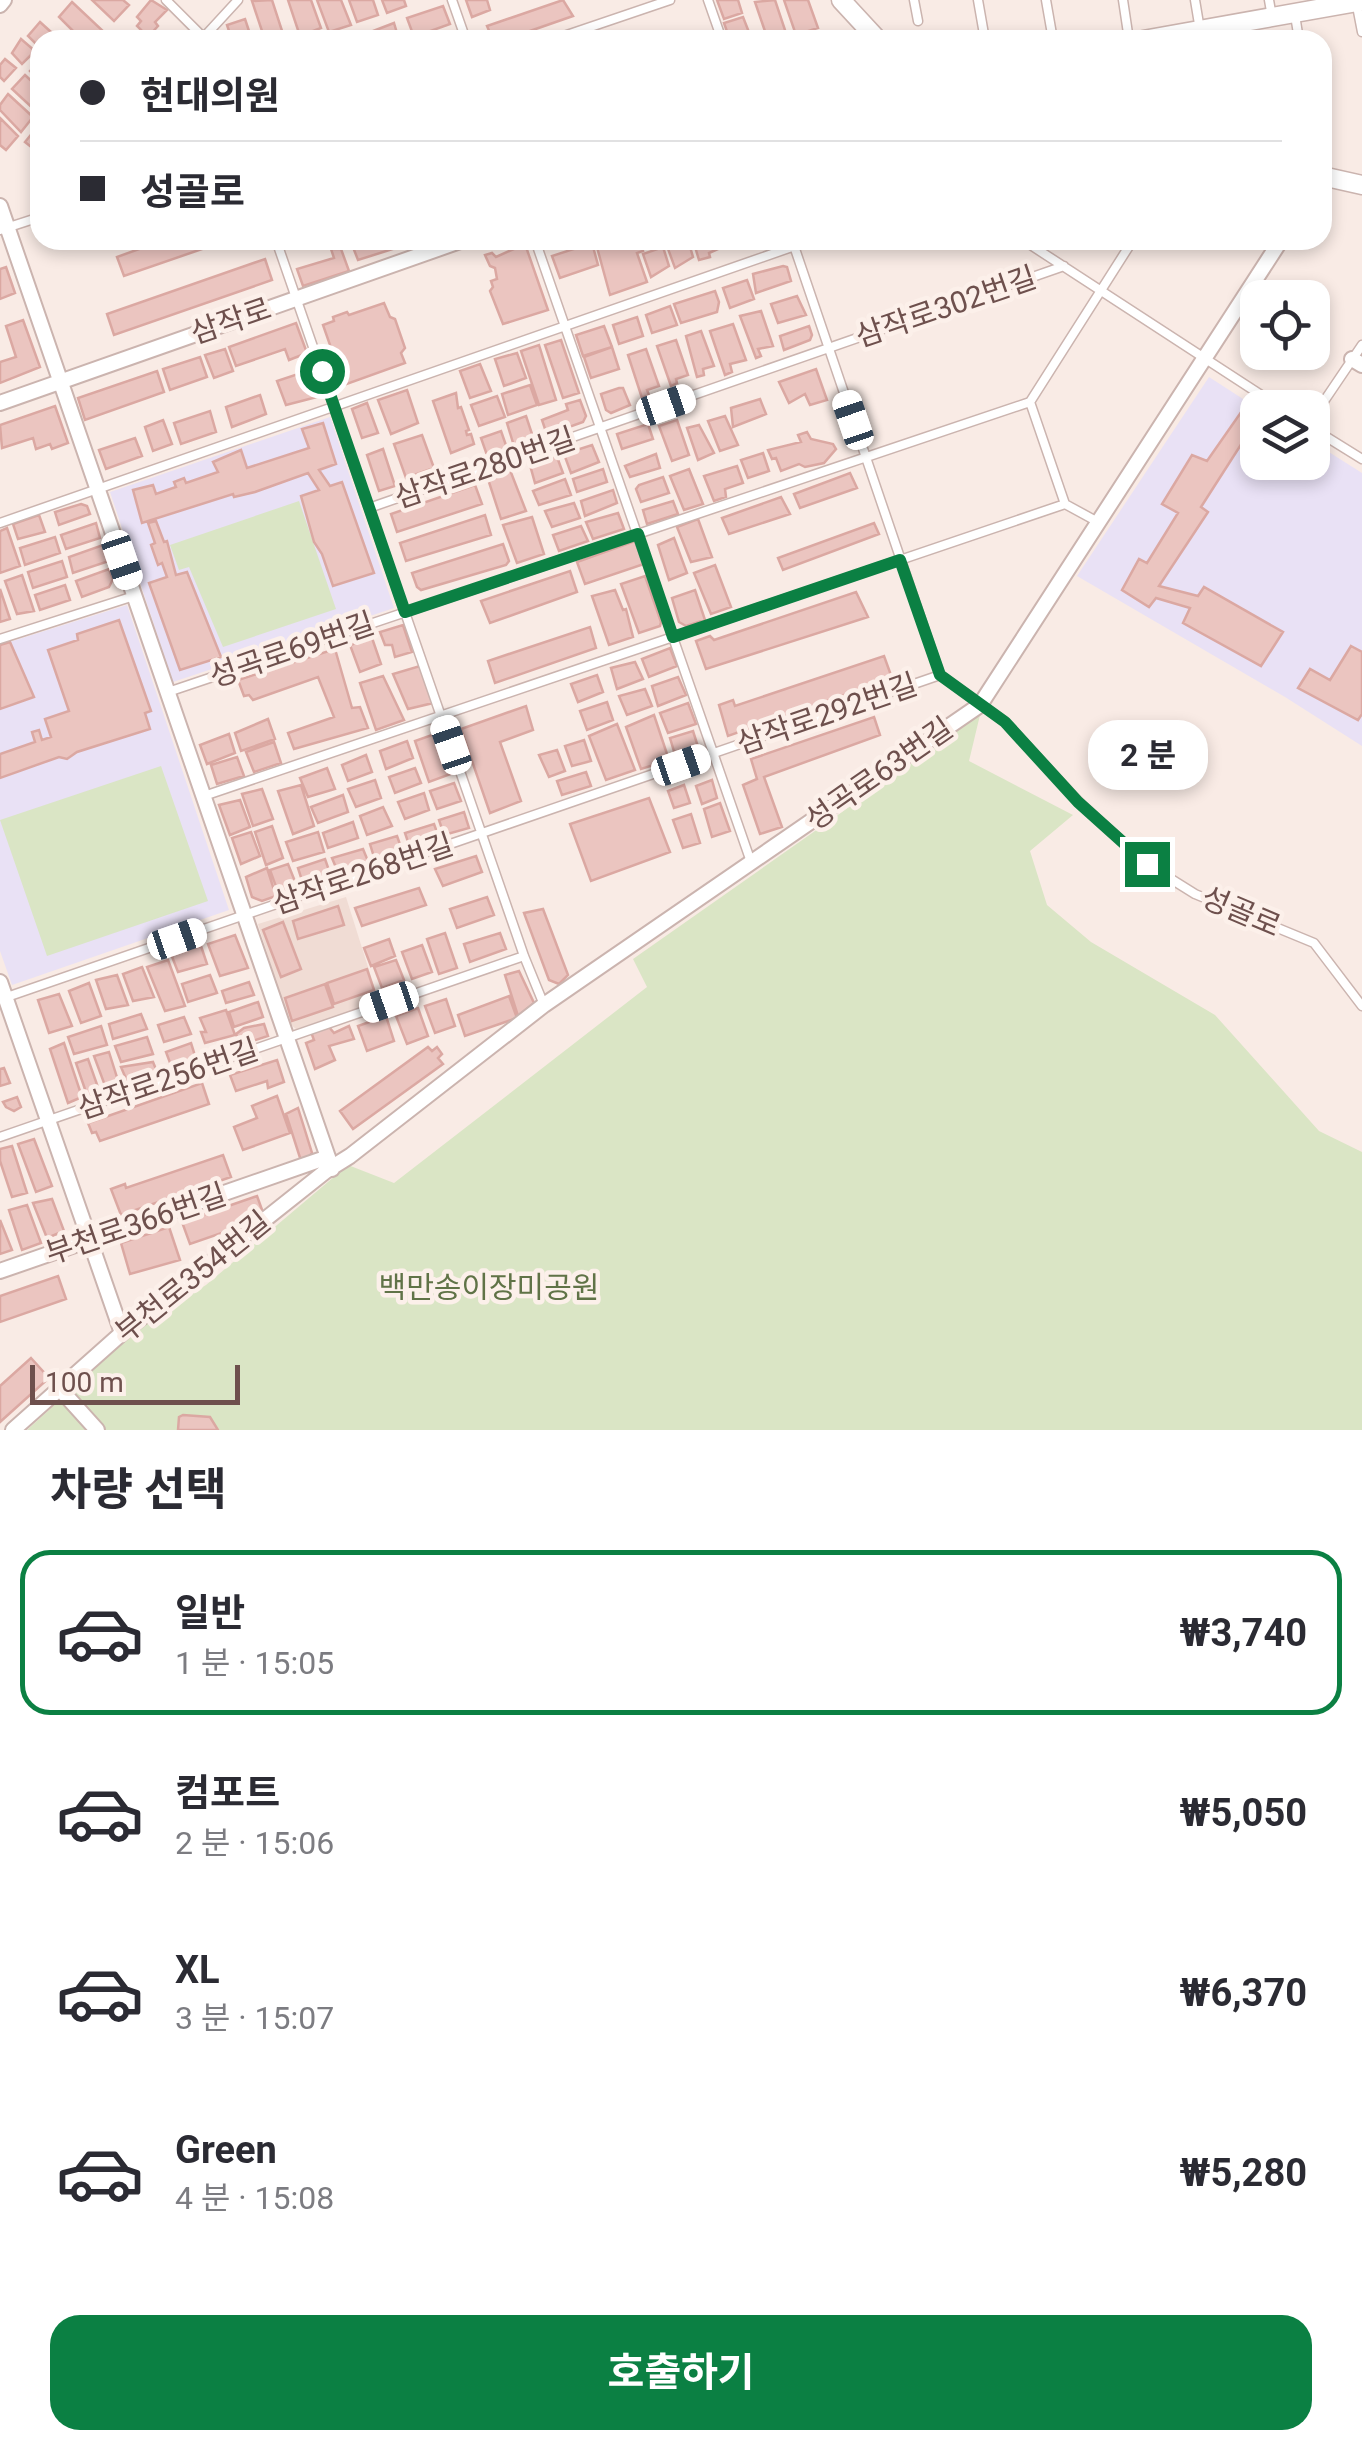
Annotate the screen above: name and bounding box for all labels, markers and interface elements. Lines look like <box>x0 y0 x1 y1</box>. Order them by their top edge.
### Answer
text: 현대의원 <box>140 74 280 118</box>
text: 성골로 <box>140 170 245 214</box>
street label: 삼작로302번길 <box>851 259 1041 354</box>
map controls <box>1240 280 1330 480</box>
button: locate <box>1240 280 1330 370</box>
street label: 삼작로 <box>186 291 276 351</box>
route start <box>300 349 345 394</box>
car <box>633 381 699 429</box>
car <box>829 387 877 453</box>
button: layers <box>1240 390 1330 480</box>
street label: 삼작로280번길 <box>390 420 580 515</box>
car <box>98 527 146 593</box>
street label: 성곡로69번길 <box>205 605 379 694</box>
street label: 삼작로292번길 <box>732 666 922 761</box>
street label: 성곡로63번길 <box>798 710 959 837</box>
car <box>427 712 475 778</box>
callout: 2 분 <box>1087 719 1207 789</box>
text: 2 분 <box>1120 736 1176 774</box>
car <box>648 741 714 789</box>
street label: 삼작로268번길 <box>268 826 458 921</box>
route end <box>1125 842 1170 887</box>
street label: 성골로 <box>1196 879 1286 944</box>
car <box>144 915 210 963</box>
car <box>356 978 422 1026</box>
street label: 삼작로256번길 <box>73 1031 263 1126</box>
street label: 부천로366번길 <box>41 1176 231 1271</box>
street label: 부천로354번길 <box>108 1204 277 1350</box>
park label: 백만송이장미공원 <box>379 1270 599 1305</box>
scale bar <box>30 1360 240 1404</box>
text: 100 m <box>45 1366 124 1399</box>
text: 차량 선택 <box>50 1463 227 1516</box>
icon: car <box>55 1588 145 1678</box>
text: 일반 <box>175 1591 245 1635</box>
text: ₩3,740 <box>1180 1611 1307 1655</box>
text: 1 분 · 15:05 <box>175 1644 334 1682</box>
icon: car <box>55 1768 145 1858</box>
text: 컴포트 <box>175 1771 280 1815</box>
text: ₩5,050 <box>1180 1791 1307 1835</box>
text: 2 분 · 15:06 <box>175 1824 334 1862</box>
icon: car <box>55 1948 145 2038</box>
text: XL <box>175 1948 220 1992</box>
text: ₩6,370 <box>1180 1971 1307 2015</box>
text: 3 분 · 15:07 <box>175 1999 334 2037</box>
icon: car <box>55 2128 145 2218</box>
text: Green <box>175 2128 277 2172</box>
text: ₩5,280 <box>1180 2151 1307 2195</box>
text: 4 분 · 15:08 <box>175 2179 334 2217</box>
button: 호출하기 <box>50 2315 1312 2430</box>

